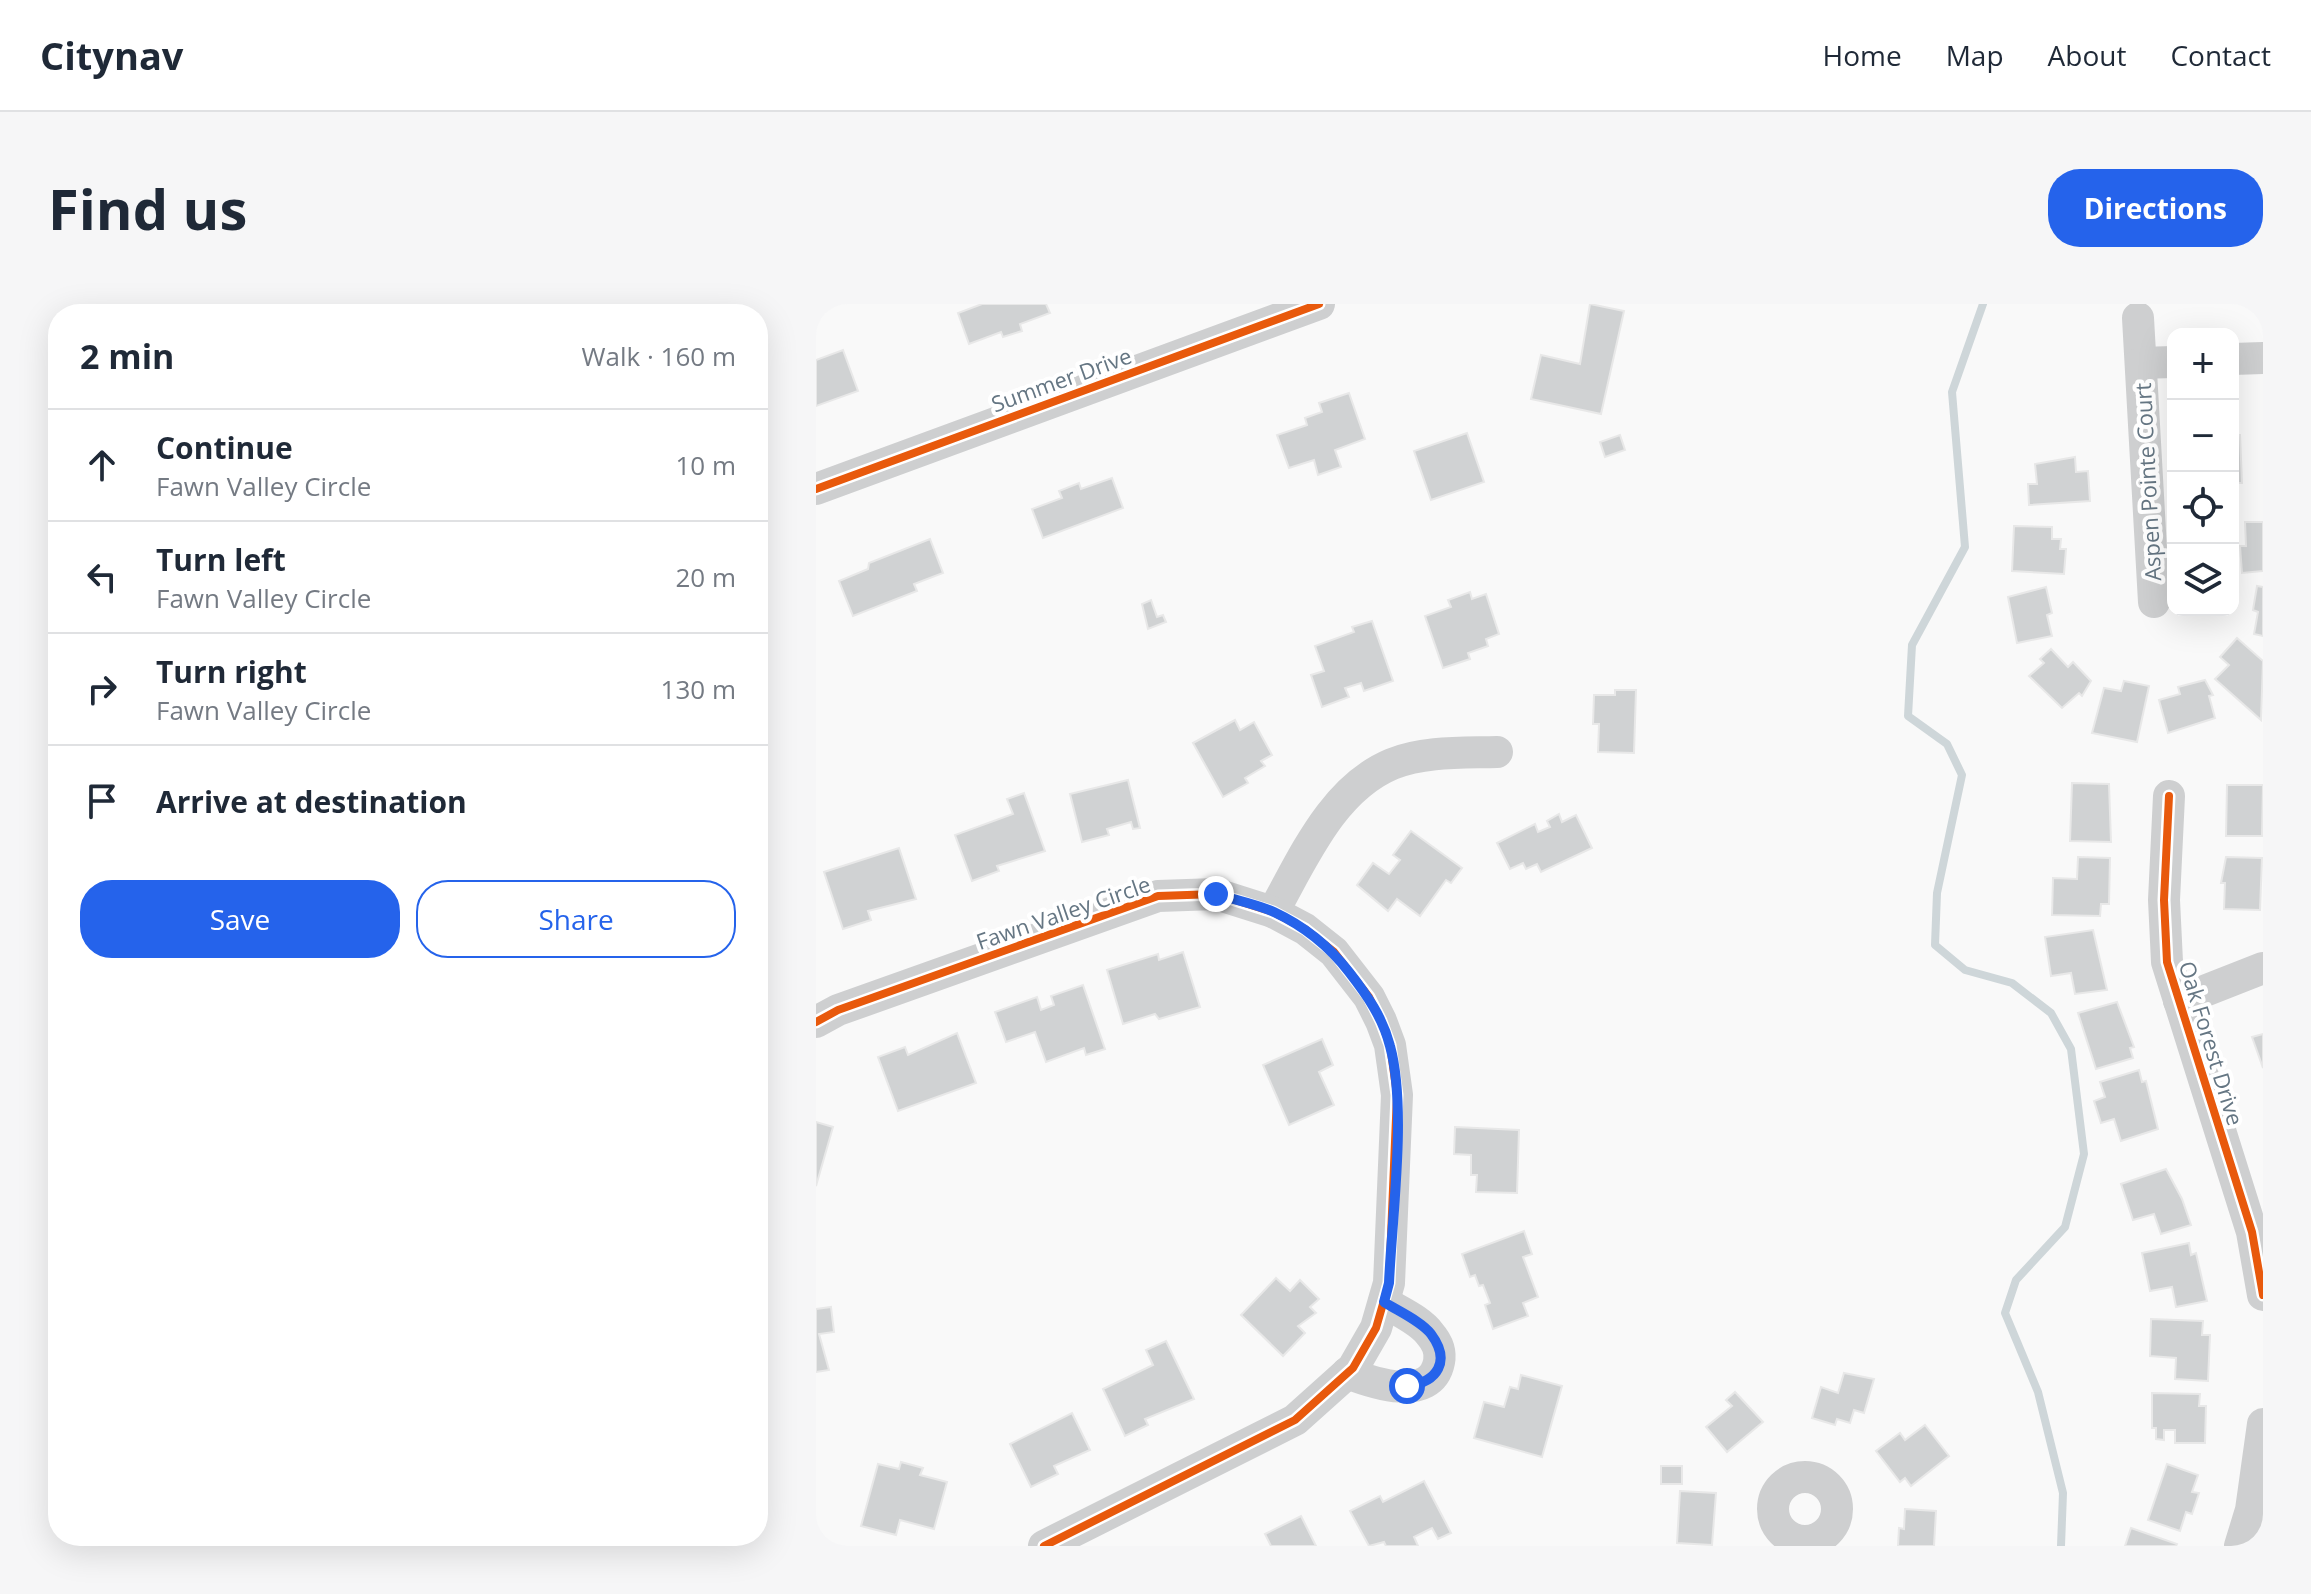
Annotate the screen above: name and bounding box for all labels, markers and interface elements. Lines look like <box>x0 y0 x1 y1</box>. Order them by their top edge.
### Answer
text: Citynav <box>40 29 183 81</box>
text: Home <box>1823 36 1902 74</box>
text: Map <box>1946 36 2004 74</box>
text: About <box>2048 36 2126 74</box>
text: Contact <box>2170 36 2271 74</box>
button: Directions <box>2048 169 2263 247</box>
text: Find us <box>48 170 247 246</box>
map controls <box>2167 328 2239 616</box>
button: + <box>2167 328 2239 400</box>
text: 2 min <box>80 333 174 379</box>
text: Walk · 160 m <box>582 338 736 374</box>
street label: Summer Drive <box>987 340 1135 418</box>
street label: Aspen Pointe Court <box>2127 382 2167 582</box>
button: − <box>2167 400 2239 472</box>
text: Continue <box>156 427 293 468</box>
icon: ahead <box>80 443 124 487</box>
text: 10 m <box>675 447 736 483</box>
text: Fawn Valley Circle <box>156 468 371 504</box>
button: locate <box>2167 472 2239 544</box>
text: Turn left <box>156 539 286 580</box>
button: layers <box>2167 544 2239 616</box>
icon: left <box>80 555 124 599</box>
text: 20 m <box>675 559 736 595</box>
text: Fawn Valley Circle <box>156 580 371 616</box>
text: Turn right <box>156 651 307 692</box>
icon: right <box>80 667 124 711</box>
text: 130 m <box>661 671 736 707</box>
text: Fawn Valley Circle <box>156 692 371 728</box>
icon: arrive <box>80 779 124 823</box>
text: Arrive at destination <box>156 781 467 822</box>
street label: Fawn Valley Circle <box>972 868 1154 956</box>
route end <box>1198 876 1234 912</box>
button: Save <box>80 880 400 958</box>
button: Share <box>416 880 736 958</box>
street label: Oak Forest Drive <box>2173 957 2251 1129</box>
route start <box>1389 1368 1425 1404</box>

